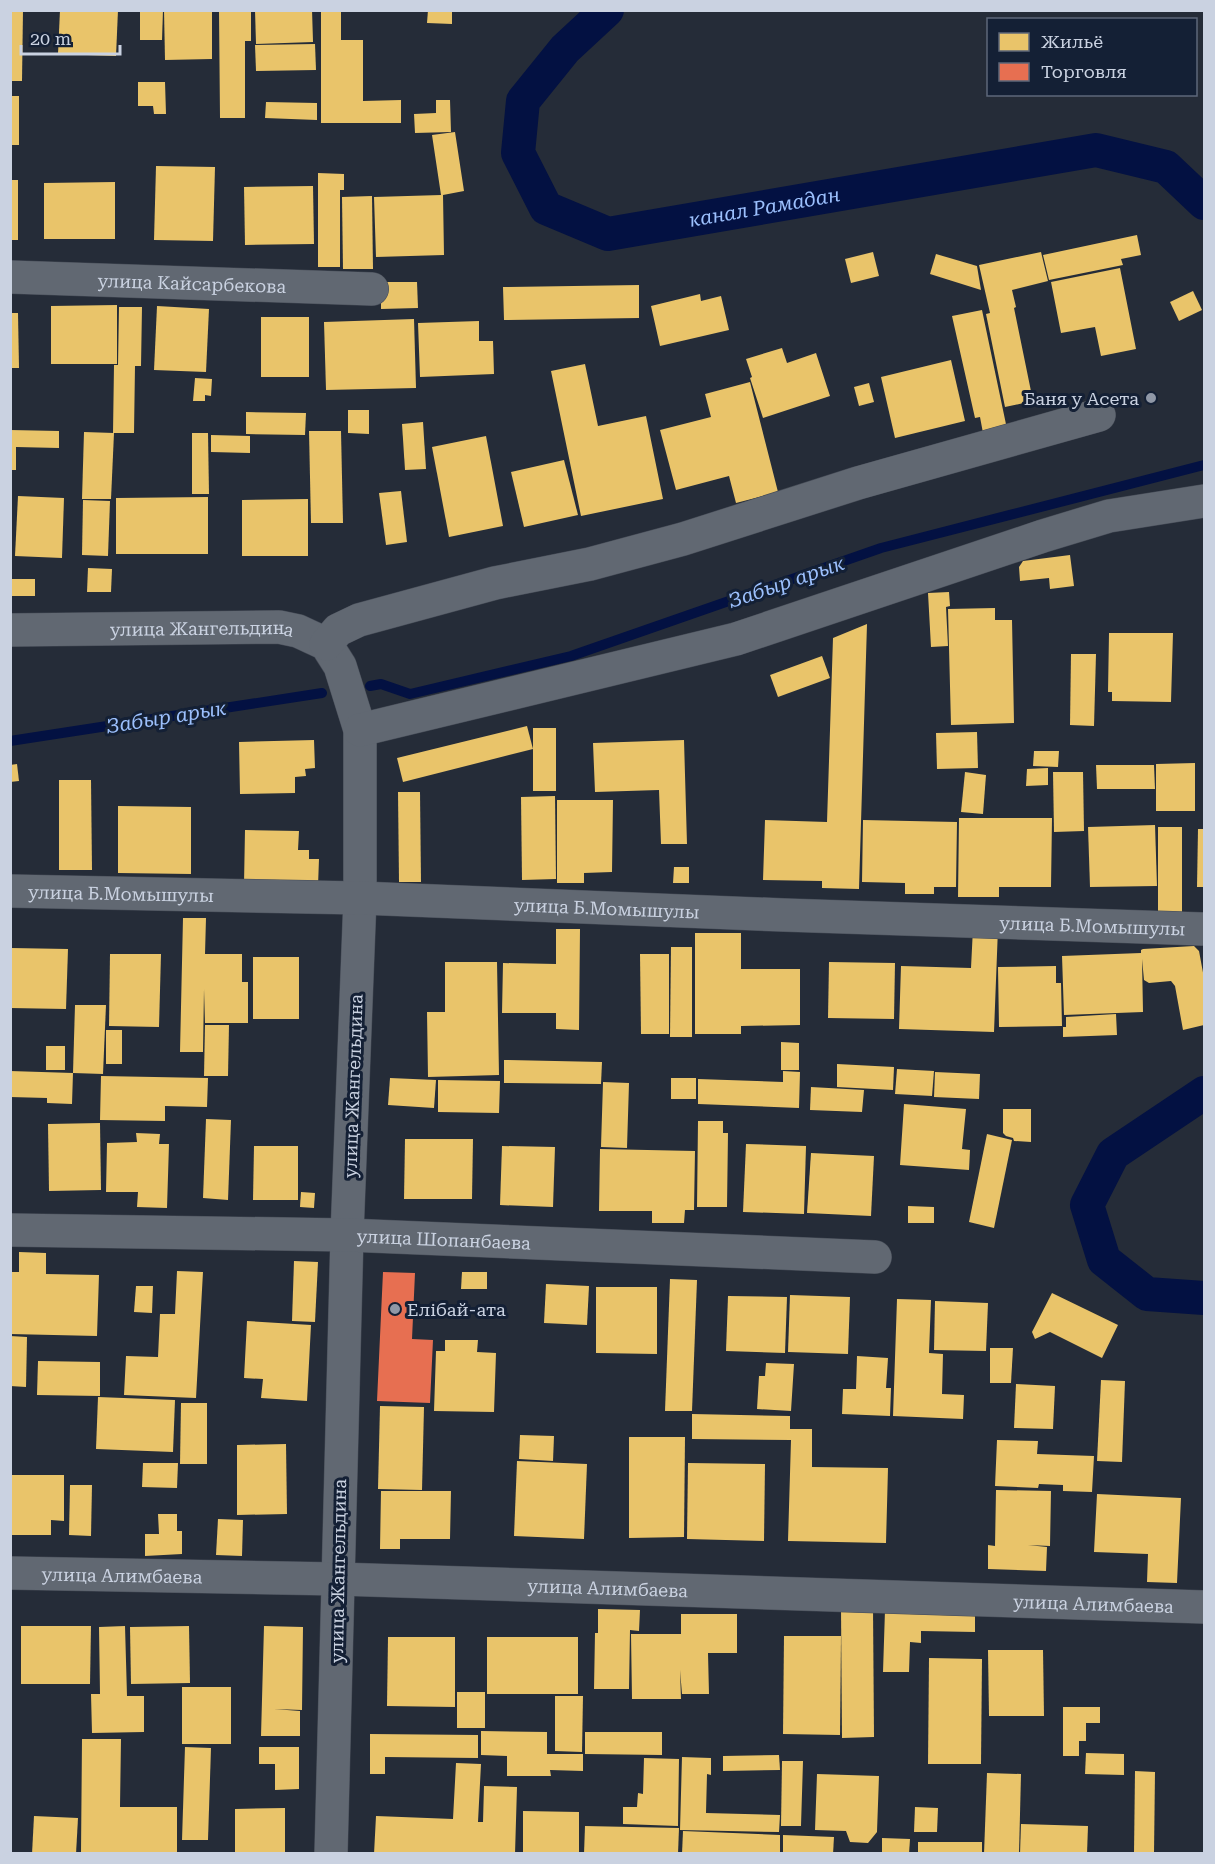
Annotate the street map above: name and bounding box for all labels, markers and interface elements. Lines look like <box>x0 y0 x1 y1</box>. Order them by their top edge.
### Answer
scale bar <box>21 18 120 56</box>
legend <box>987 18 1197 96</box>
text: 20 m <box>30 28 71 49</box>
text: Жильё <box>1041 31 1103 52</box>
text: Торговля <box>1041 61 1127 82</box>
water label: канал Рамадан <box>687 182 842 232</box>
street label: улица Кайсарбекова <box>97 269 287 297</box>
place label: Баня у Асета <box>1024 388 1139 409</box>
marker: Баня у Асета <box>1144 391 1158 405</box>
water label: Забыр арык <box>725 551 848 613</box>
street label: улица Жангельдина <box>110 616 296 640</box>
water label: Забыр арык <box>104 696 229 738</box>
street label: улица Б.Момышулы <box>28 881 214 906</box>
street label: улица Б.Момышулы <box>514 894 700 922</box>
street label: улица Б.Момышулы <box>999 912 1186 939</box>
street label: улица Жангельдина <box>339 993 367 1178</box>
street label: улица Шопанбаева <box>356 1225 532 1253</box>
place label: Елібай-ата <box>407 1299 506 1320</box>
marker: Елібай-ата <box>388 1302 402 1316</box>
street label: улица Жангельдина <box>326 1478 350 1663</box>
street label: улица Алимбаева <box>41 1563 203 1587</box>
street label: улица Алимбаева <box>527 1575 689 1601</box>
street label: улица Алимбаева <box>1013 1590 1174 1617</box>

